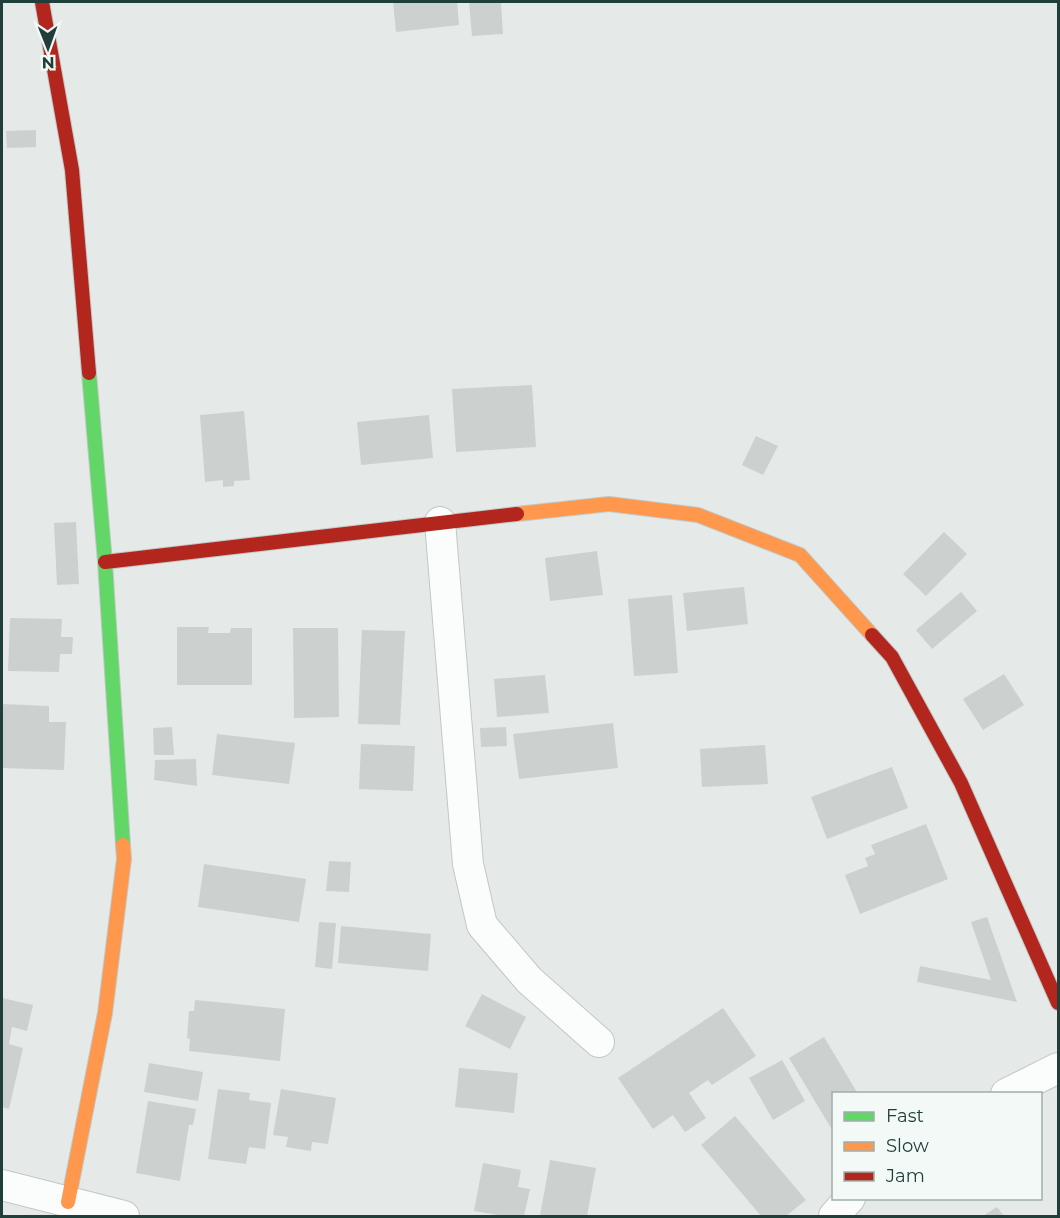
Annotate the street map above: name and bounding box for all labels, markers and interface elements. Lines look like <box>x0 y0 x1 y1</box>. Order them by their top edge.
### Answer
north arrow <box>18 18 78 78</box>
text: N <box>42 53 55 72</box>
legend <box>832 1092 1042 1200</box>
text: Fast <box>886 1105 924 1127</box>
text: Slow <box>886 1135 929 1157</box>
text: Jam <box>885 1165 925 1187</box>

